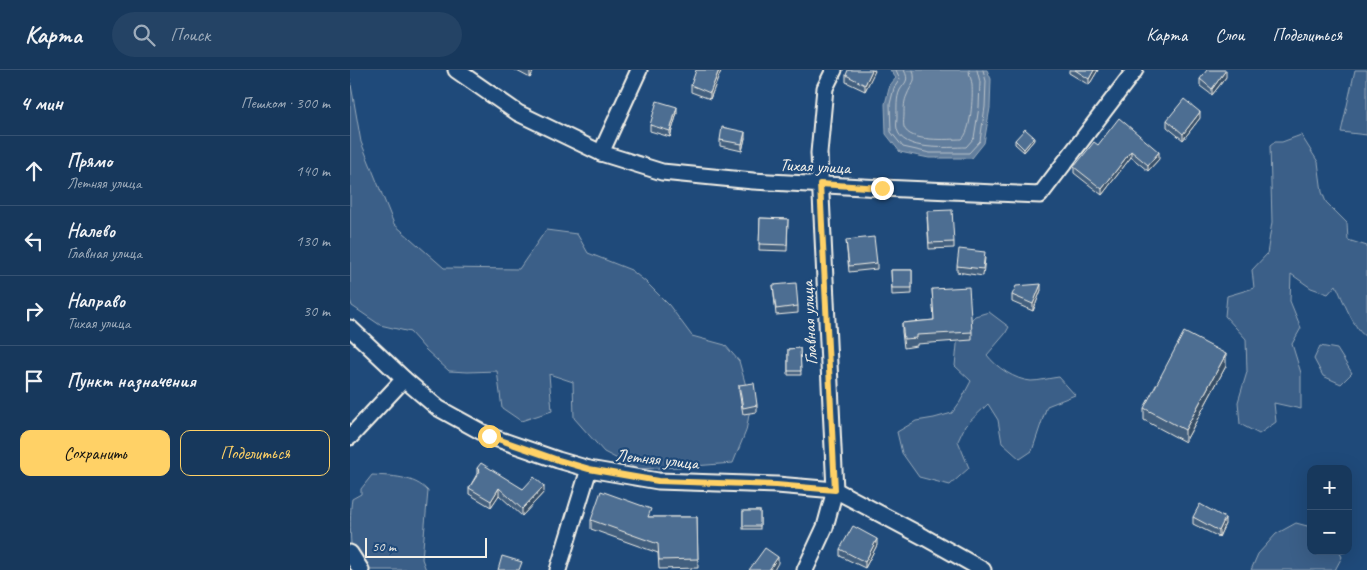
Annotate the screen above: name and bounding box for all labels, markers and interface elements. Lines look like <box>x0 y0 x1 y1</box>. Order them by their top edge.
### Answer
search box <box>112 12 462 57</box>
text: Карта <box>25 20 82 50</box>
icon: search <box>130 21 158 49</box>
text: Поиск <box>170 23 210 47</box>
text: Карта <box>1146 24 1187 46</box>
text: Слои <box>1215 24 1244 46</box>
text: Поделиться <box>1272 24 1342 46</box>
text: 4 мин <box>20 90 63 116</box>
text: Пешком · 300 m <box>241 93 330 113</box>
text: Прямо <box>67 149 112 173</box>
street label: Тихая улица <box>779 153 853 179</box>
icon: ahead <box>20 157 48 185</box>
text: 140 m <box>296 161 330 181</box>
text: Летняя улица <box>67 173 141 193</box>
route end <box>871 177 894 200</box>
text: Налево <box>67 219 115 243</box>
icon: left <box>20 227 48 255</box>
text: 130 m <box>296 231 330 251</box>
text: Главная улица <box>67 243 142 263</box>
street label: Главная улица <box>796 279 822 366</box>
text: Направо <box>67 289 125 313</box>
icon: right <box>20 297 48 325</box>
text: 30 m <box>303 301 330 321</box>
text: Тихая улица <box>67 313 130 333</box>
icon: arrive <box>20 367 48 395</box>
text: Пункт назначения <box>67 369 196 393</box>
route start <box>478 425 501 448</box>
button: Сохранить <box>20 430 170 476</box>
button: Поделиться <box>180 430 330 476</box>
street label: Летняя улица <box>614 444 701 474</box>
map controls <box>1307 465 1352 555</box>
button: + <box>1307 465 1352 510</box>
button: − <box>1307 510 1352 555</box>
scale bar <box>365 535 488 558</box>
text: 50 m <box>372 538 396 555</box>

